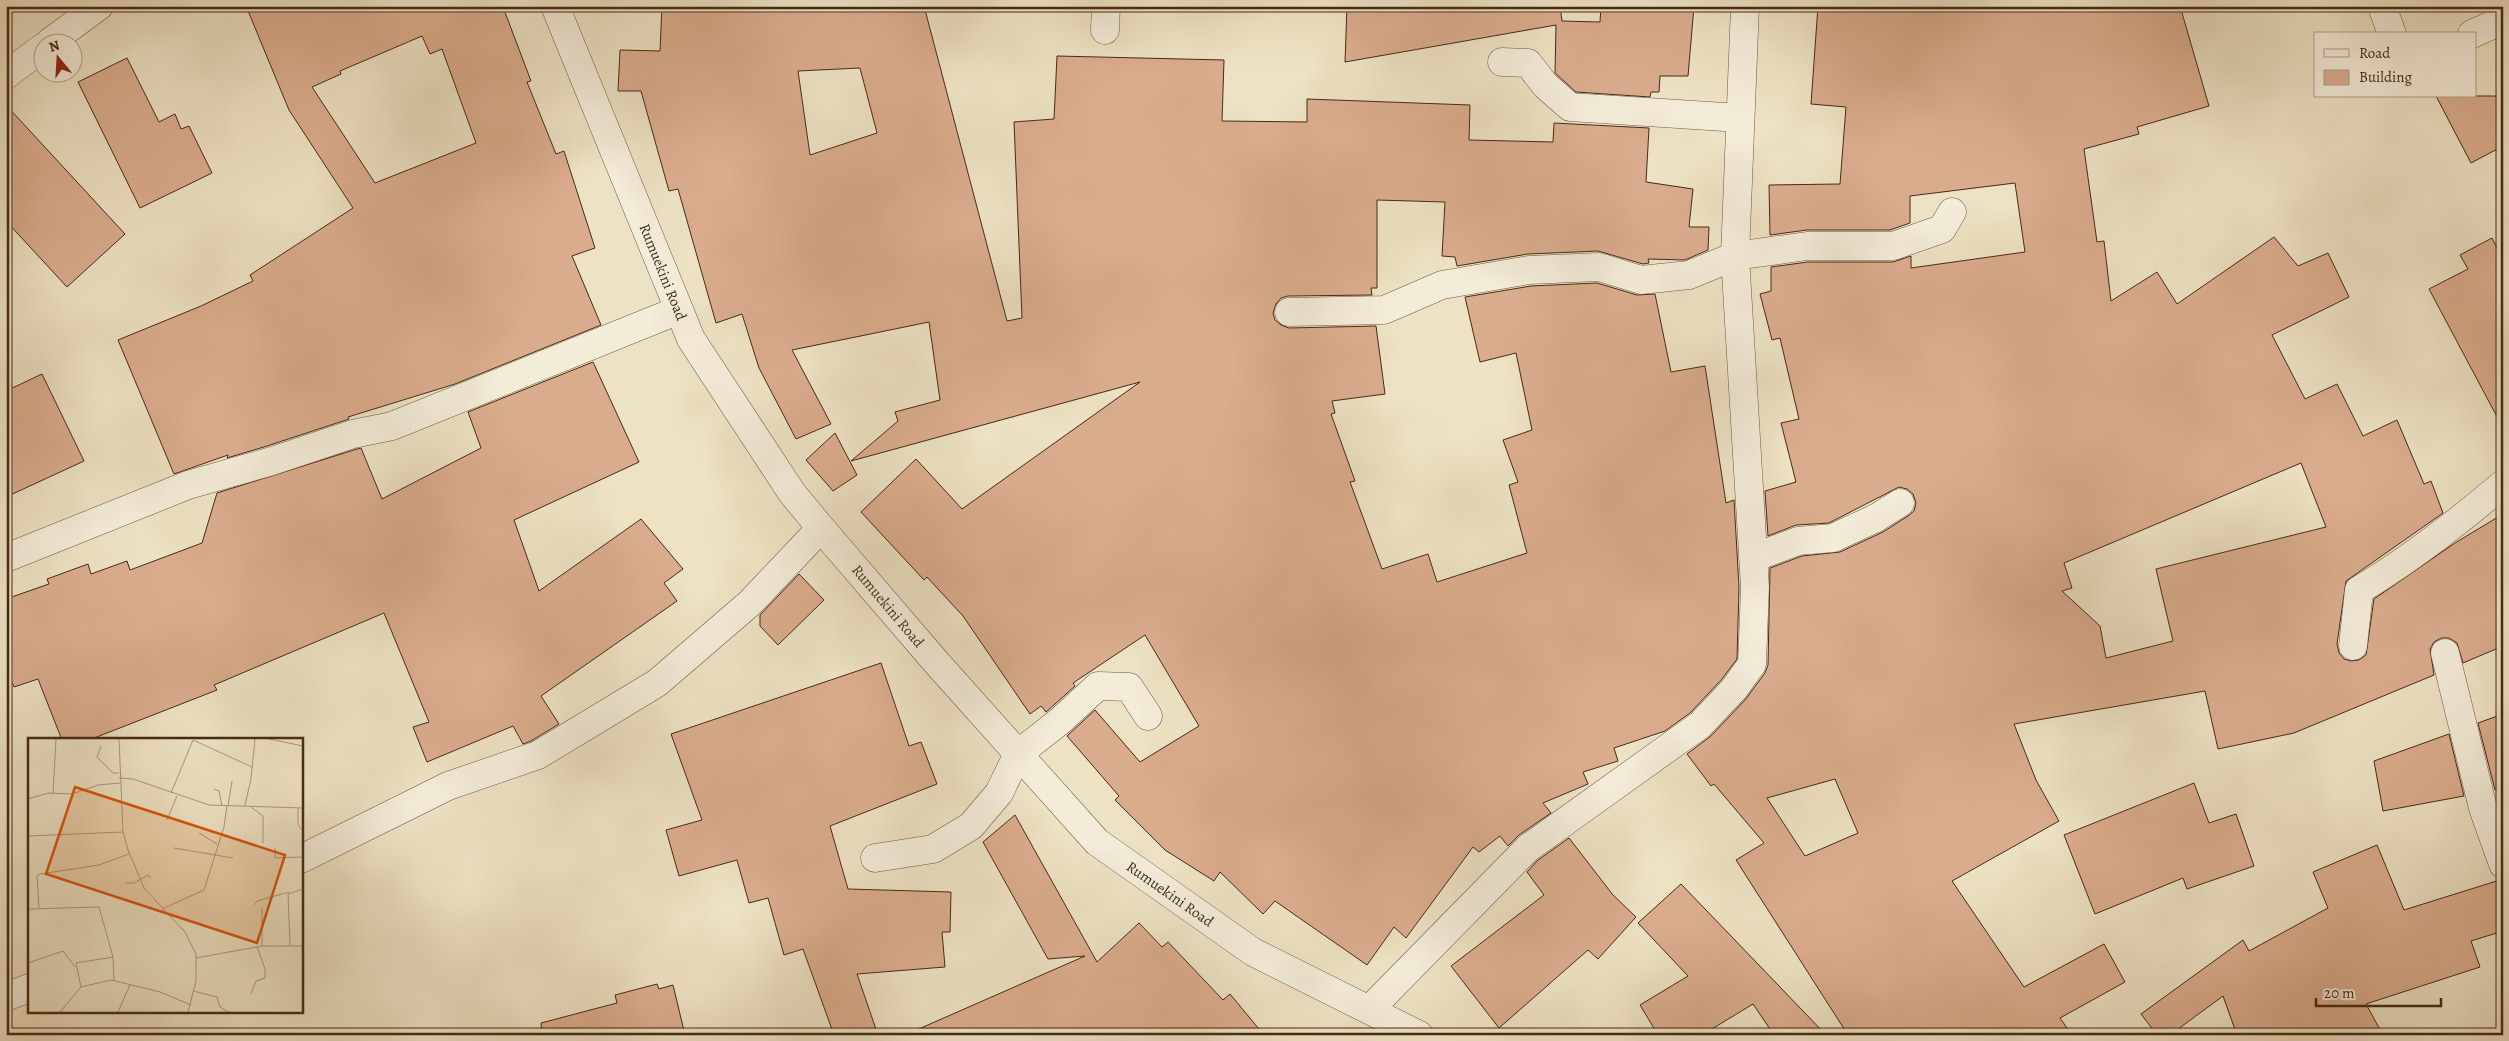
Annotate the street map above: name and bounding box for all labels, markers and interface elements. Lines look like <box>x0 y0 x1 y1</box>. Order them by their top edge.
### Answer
north arrow <box>32 32 82 82</box>
legend <box>2314 32 2476 98</box>
text: N <box>46 36 62 57</box>
text: Road <box>2359 43 2391 63</box>
text: Building <box>2359 67 2412 87</box>
street label: Rumuekini Road <box>635 221 692 324</box>
street label: Rumuekini Road <box>847 560 929 652</box>
inset map <box>28 738 302 1014</box>
street label: Rumuekini Road <box>1122 856 1218 932</box>
scale bar <box>2316 976 2442 1008</box>
text: 20 m <box>2324 983 2355 1003</box>

